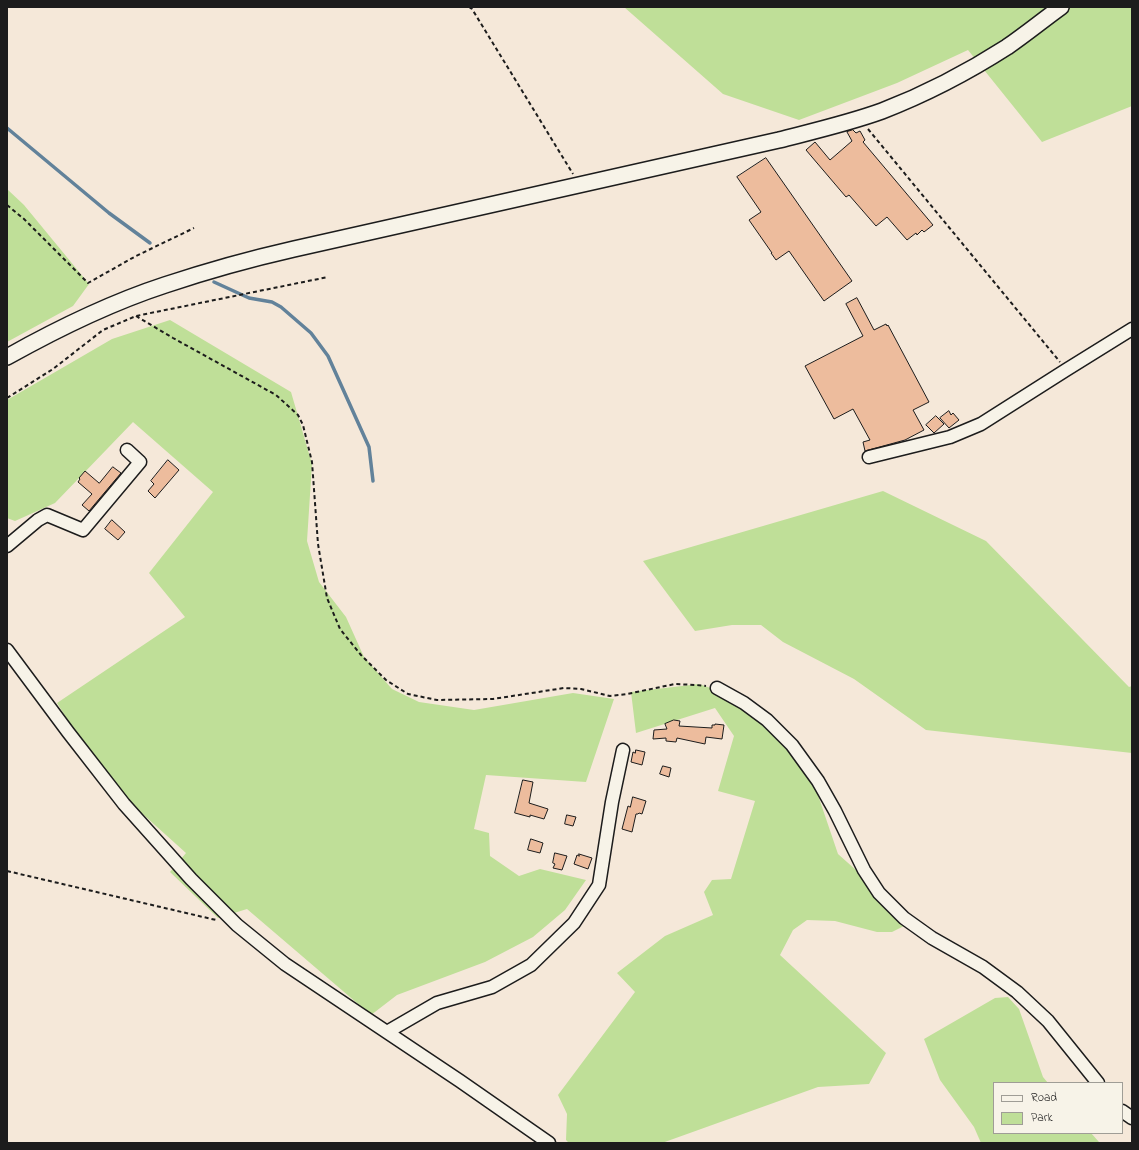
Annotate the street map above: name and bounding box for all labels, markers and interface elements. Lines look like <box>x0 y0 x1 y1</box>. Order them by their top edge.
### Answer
legend <box>993 1082 1123 1134</box>
text: Road <box>1031 1089 1057 1107</box>
text: Park <box>1031 1109 1053 1127</box>

